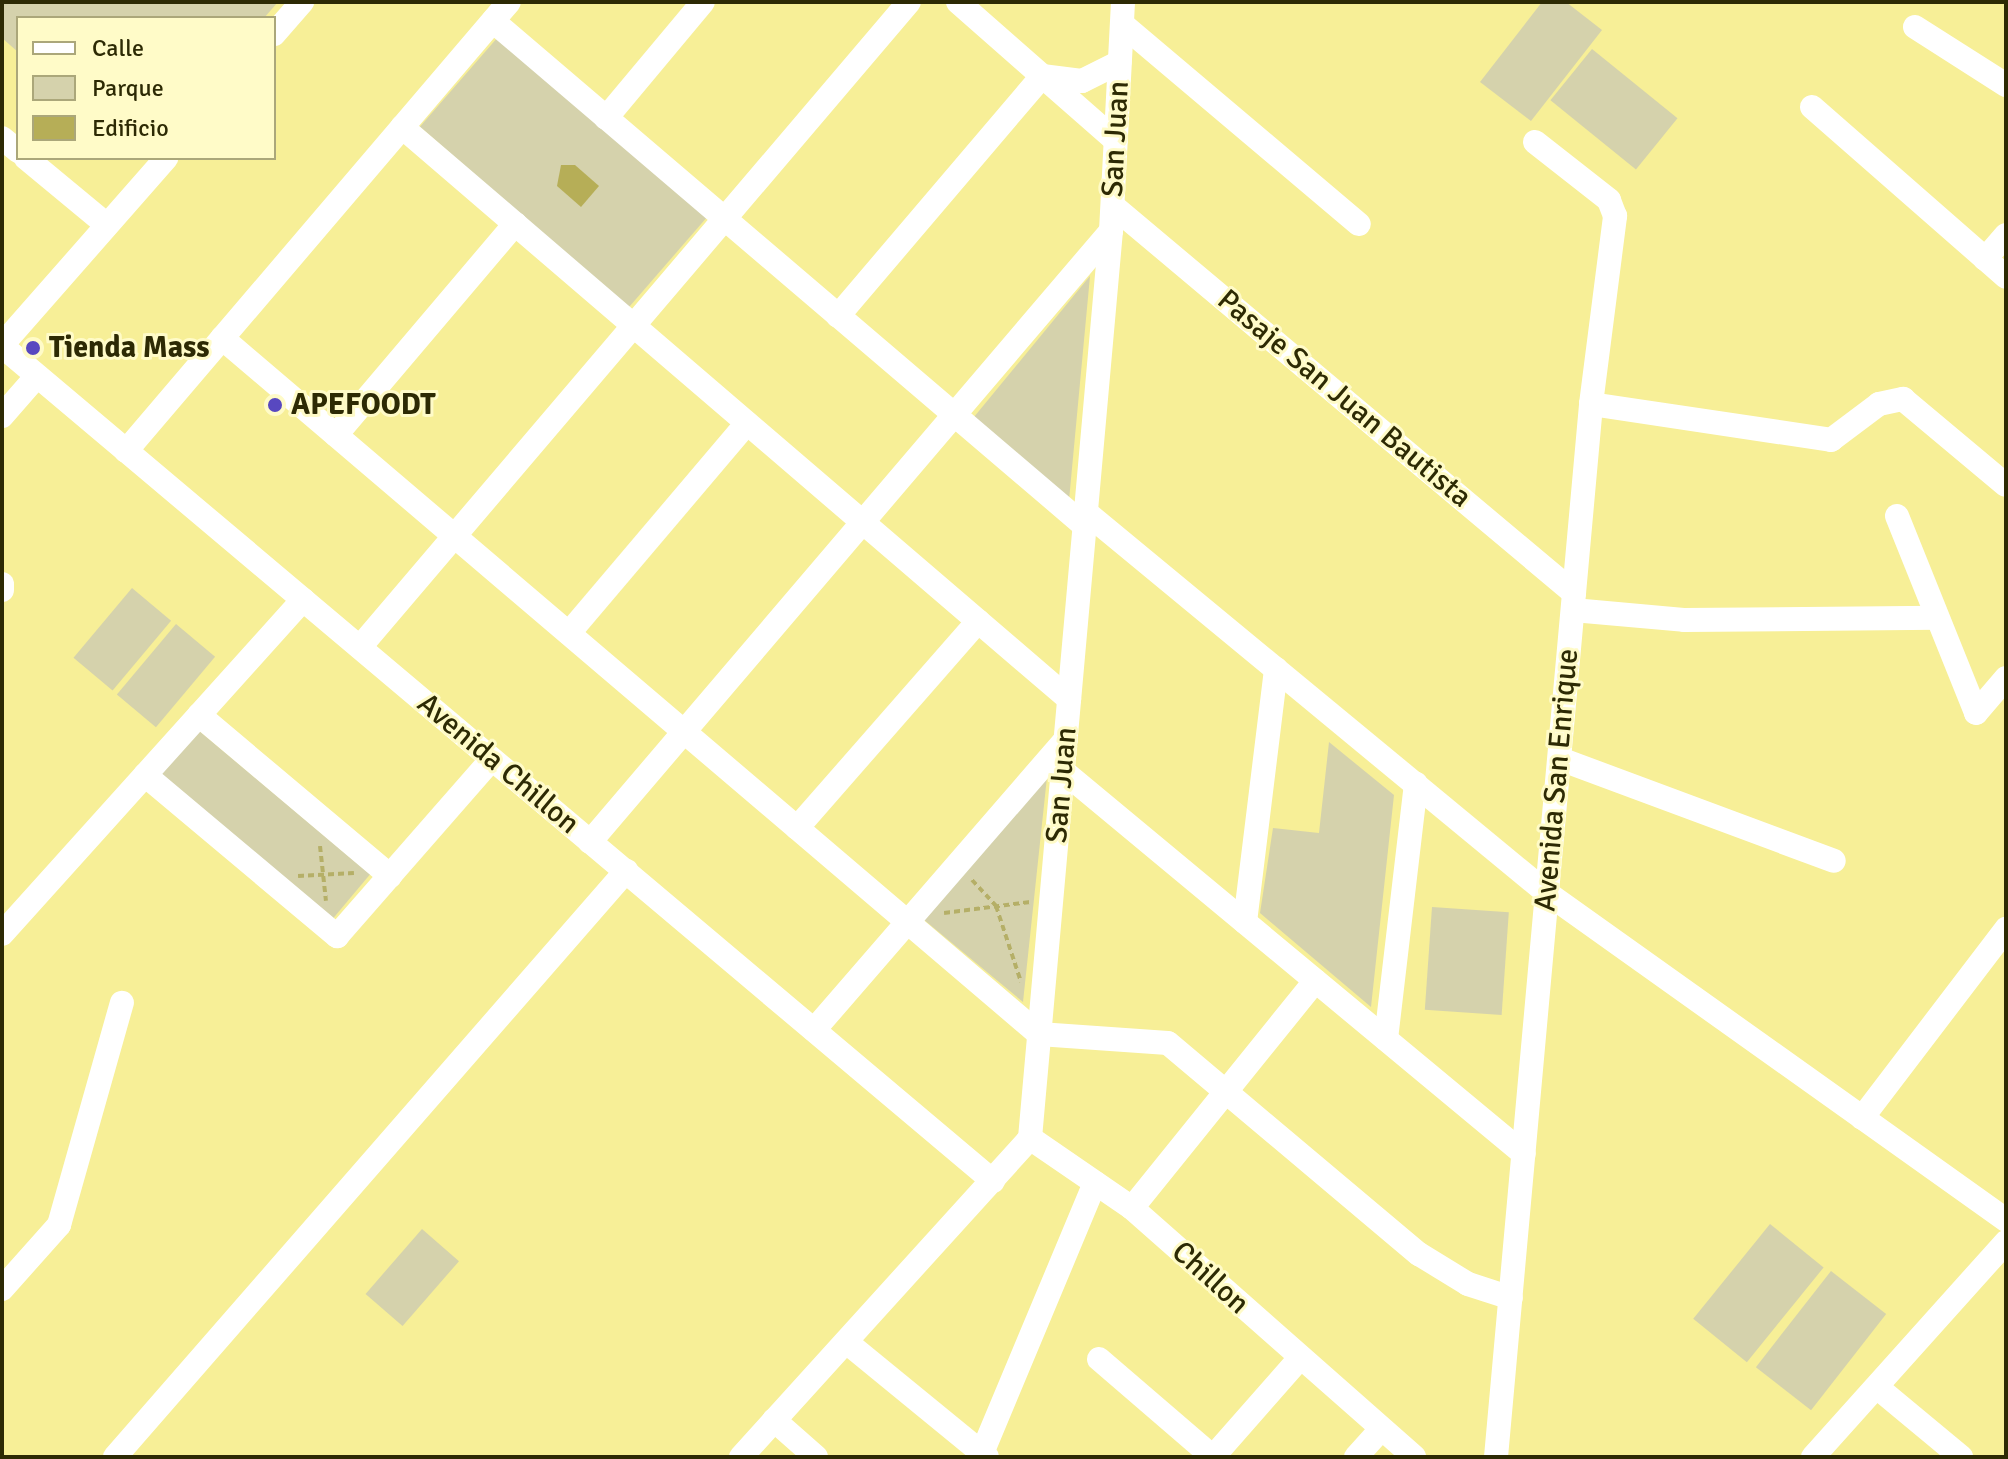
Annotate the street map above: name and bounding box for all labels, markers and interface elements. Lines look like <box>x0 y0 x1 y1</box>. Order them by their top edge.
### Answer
legend <box>16 16 276 160</box>
text: Calle <box>92 33 144 63</box>
text: Parque <box>92 73 164 103</box>
street label: San Juan <box>1095 80 1137 198</box>
text: Edificio <box>92 113 169 143</box>
street label: Pasaje San Juan Bautista <box>1210 282 1478 516</box>
place label: Tienda Mass <box>49 330 210 366</box>
marker: Tienda Mass <box>24 339 42 357</box>
place label: APEFOODT <box>291 387 436 423</box>
marker: APEFOODT <box>266 396 284 414</box>
street label: Avenida San Enrique <box>1528 647 1586 913</box>
street label: Avenida Chillon <box>410 686 586 842</box>
street label: San Juan <box>1039 726 1085 844</box>
street label: Chillon <box>1164 1234 1256 1322</box>

